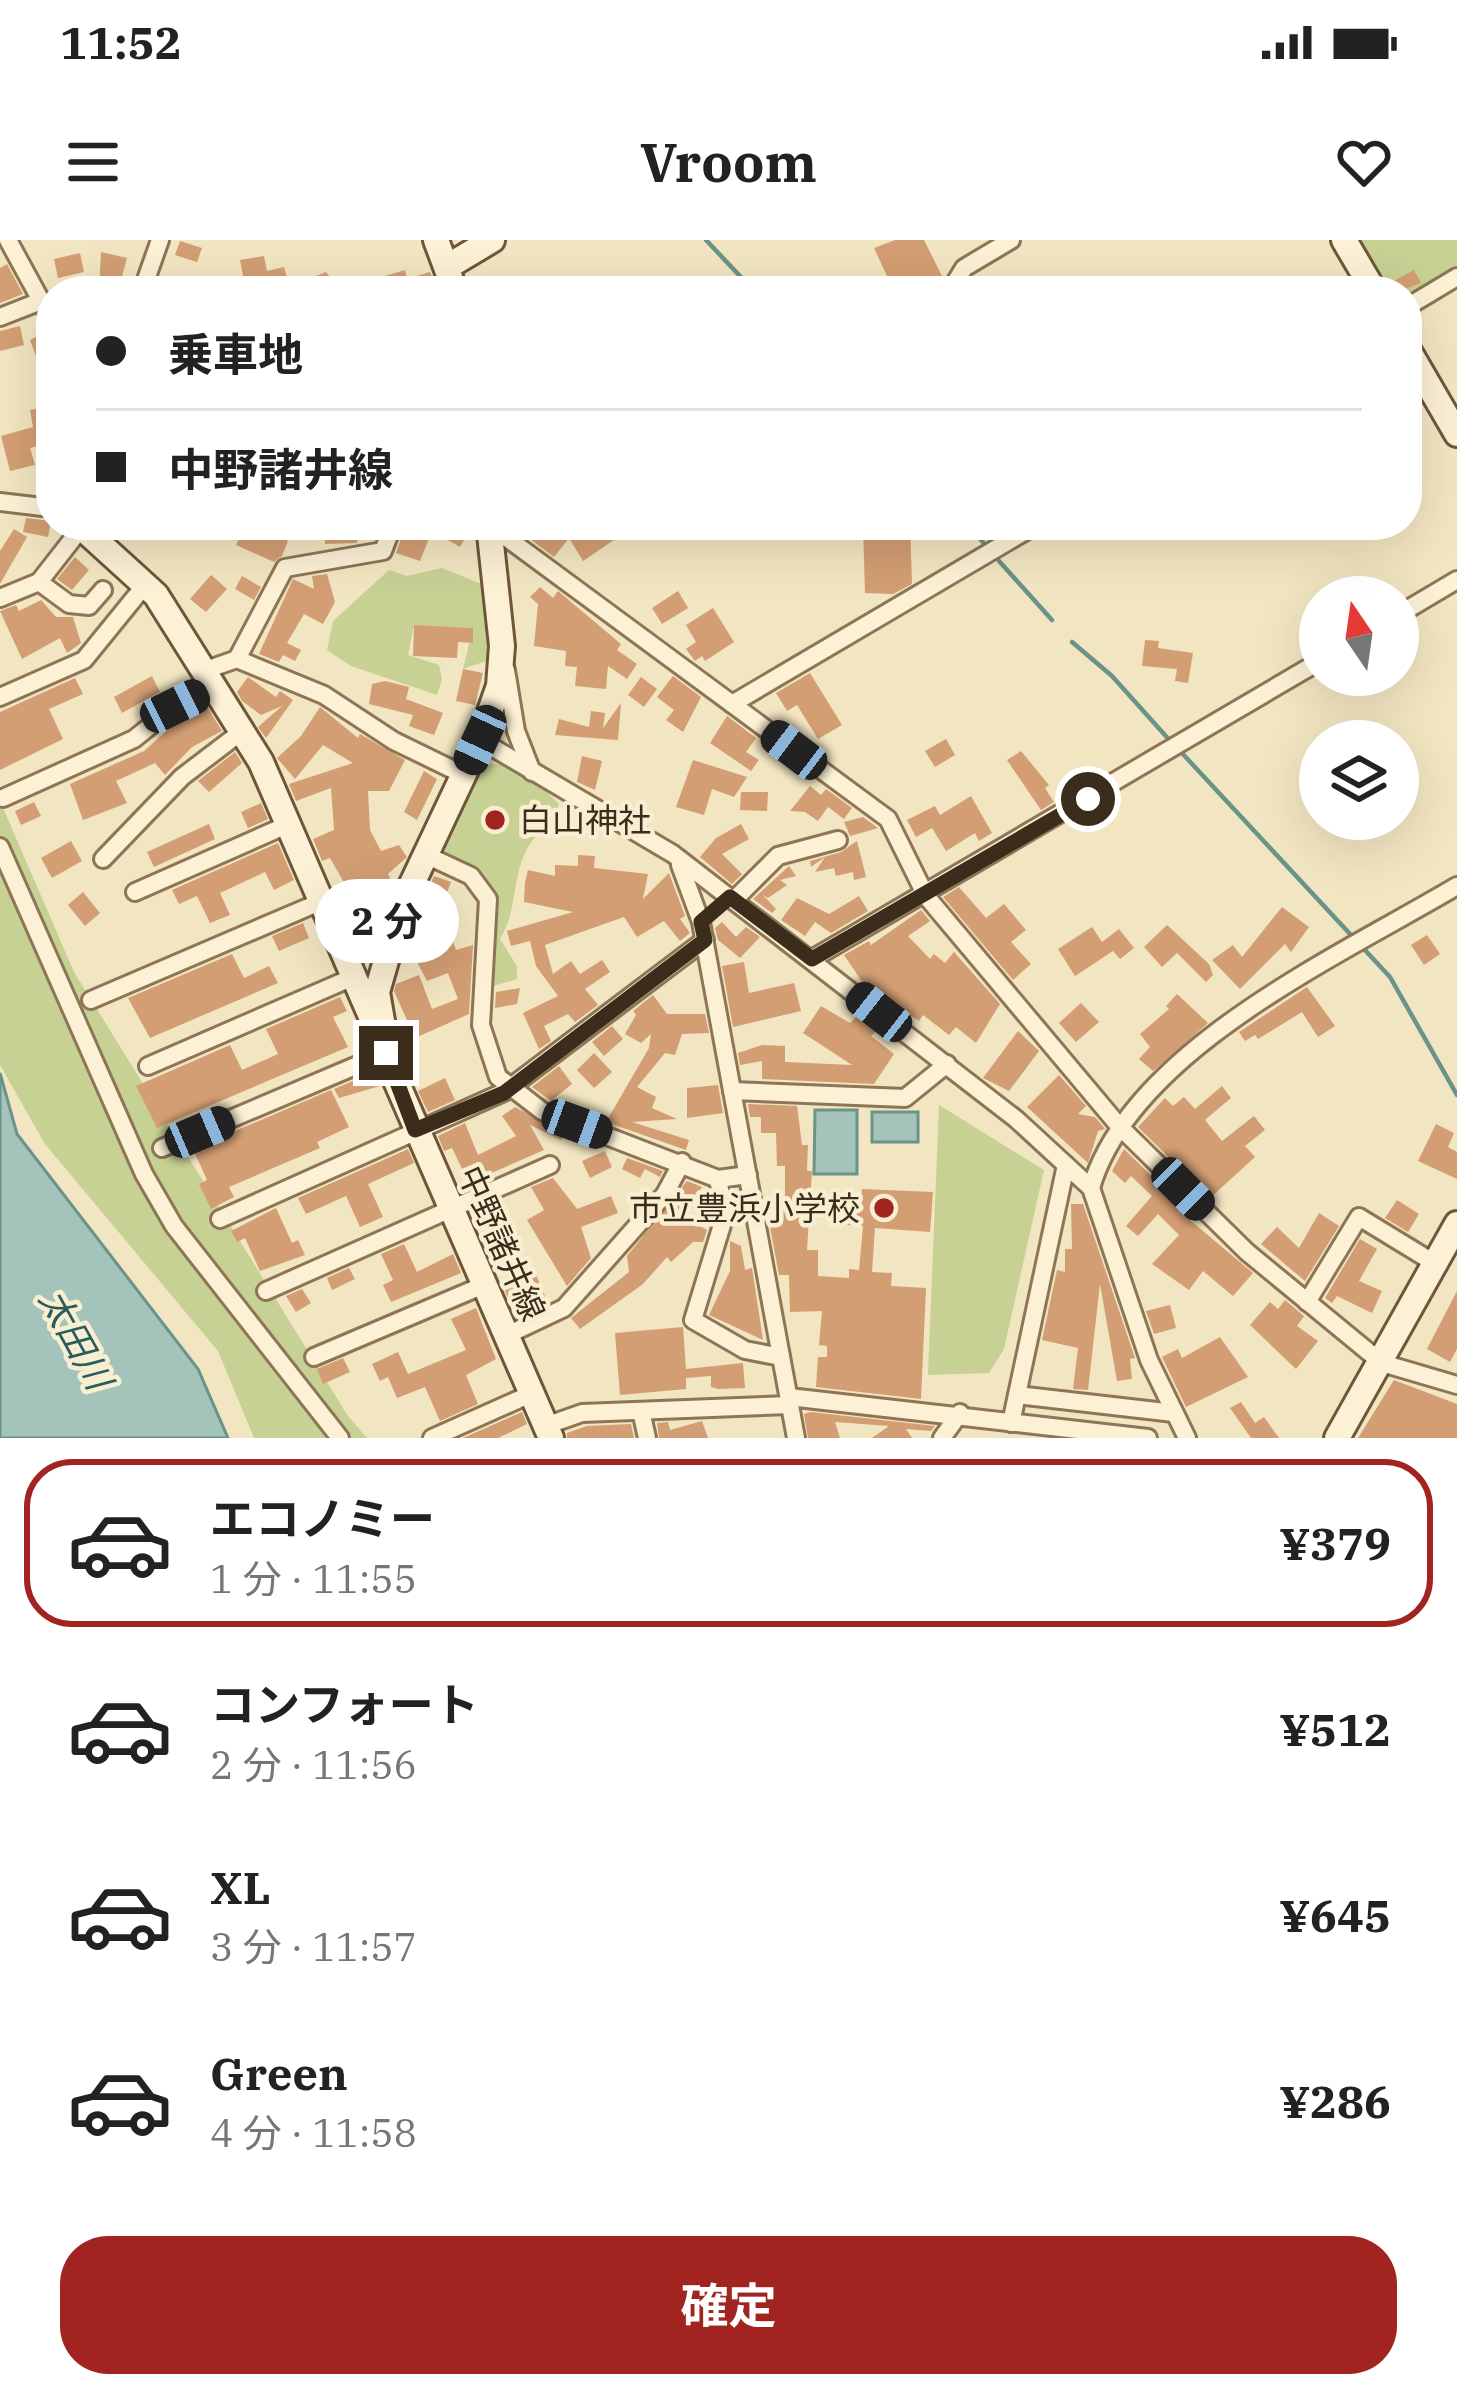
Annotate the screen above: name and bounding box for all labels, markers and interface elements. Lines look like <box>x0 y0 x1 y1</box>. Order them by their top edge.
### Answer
text: 11:52 <box>60 13 182 71</box>
text: Vroom <box>640 127 817 197</box>
icon: menu <box>60 129 126 195</box>
icon: heart <box>1331 129 1397 195</box>
text: 乗車地 <box>168 325 303 383</box>
text: 中野諸井線 <box>168 440 393 498</box>
north arrow <box>1299 576 1419 696</box>
map controls <box>1299 576 1419 840</box>
car <box>135 674 215 738</box>
car <box>448 700 512 780</box>
car <box>754 714 834 786</box>
button: layers <box>1299 720 1419 840</box>
route start <box>1061 772 1115 826</box>
place label: 白山神社 <box>519 798 651 841</box>
marker: 白山神社 <box>482 807 508 833</box>
callout: 2 分 <box>314 879 458 963</box>
text: 2 分 <box>351 895 423 946</box>
car <box>840 976 918 1048</box>
route end <box>359 1026 413 1080</box>
car <box>537 1095 617 1153</box>
car <box>160 1101 240 1163</box>
car <box>1145 1151 1221 1227</box>
street label: 中野諸井線 <box>449 1159 556 1327</box>
place label: 市立豊浜小学校 <box>629 1186 860 1229</box>
marker: 市立豊浜小学校 <box>871 1195 897 1221</box>
water label: 太田川 <box>30 1280 125 1401</box>
icon: car <box>66 1489 174 1597</box>
text: エコノミー <box>210 1489 435 1547</box>
text: ¥379 <box>1279 1514 1391 1572</box>
text: 1 分 · 11:55 <box>210 1553 417 1604</box>
icon: car <box>66 1675 174 1783</box>
text: コンフォート <box>210 1675 479 1733</box>
text: ¥512 <box>1279 1700 1391 1758</box>
text: 2 分 · 11:56 <box>210 1739 417 1790</box>
text: XL <box>210 1858 271 1916</box>
icon: car <box>66 1861 174 1969</box>
text: ¥645 <box>1279 1886 1391 1944</box>
text: 3 分 · 11:57 <box>210 1921 417 1972</box>
text: Green <box>210 2044 348 2102</box>
icon: car <box>66 2047 174 2155</box>
text: ¥286 <box>1279 2072 1391 2130</box>
text: 4 分 · 11:58 <box>210 2107 417 2158</box>
button: 確定 <box>60 2236 1397 2374</box>

